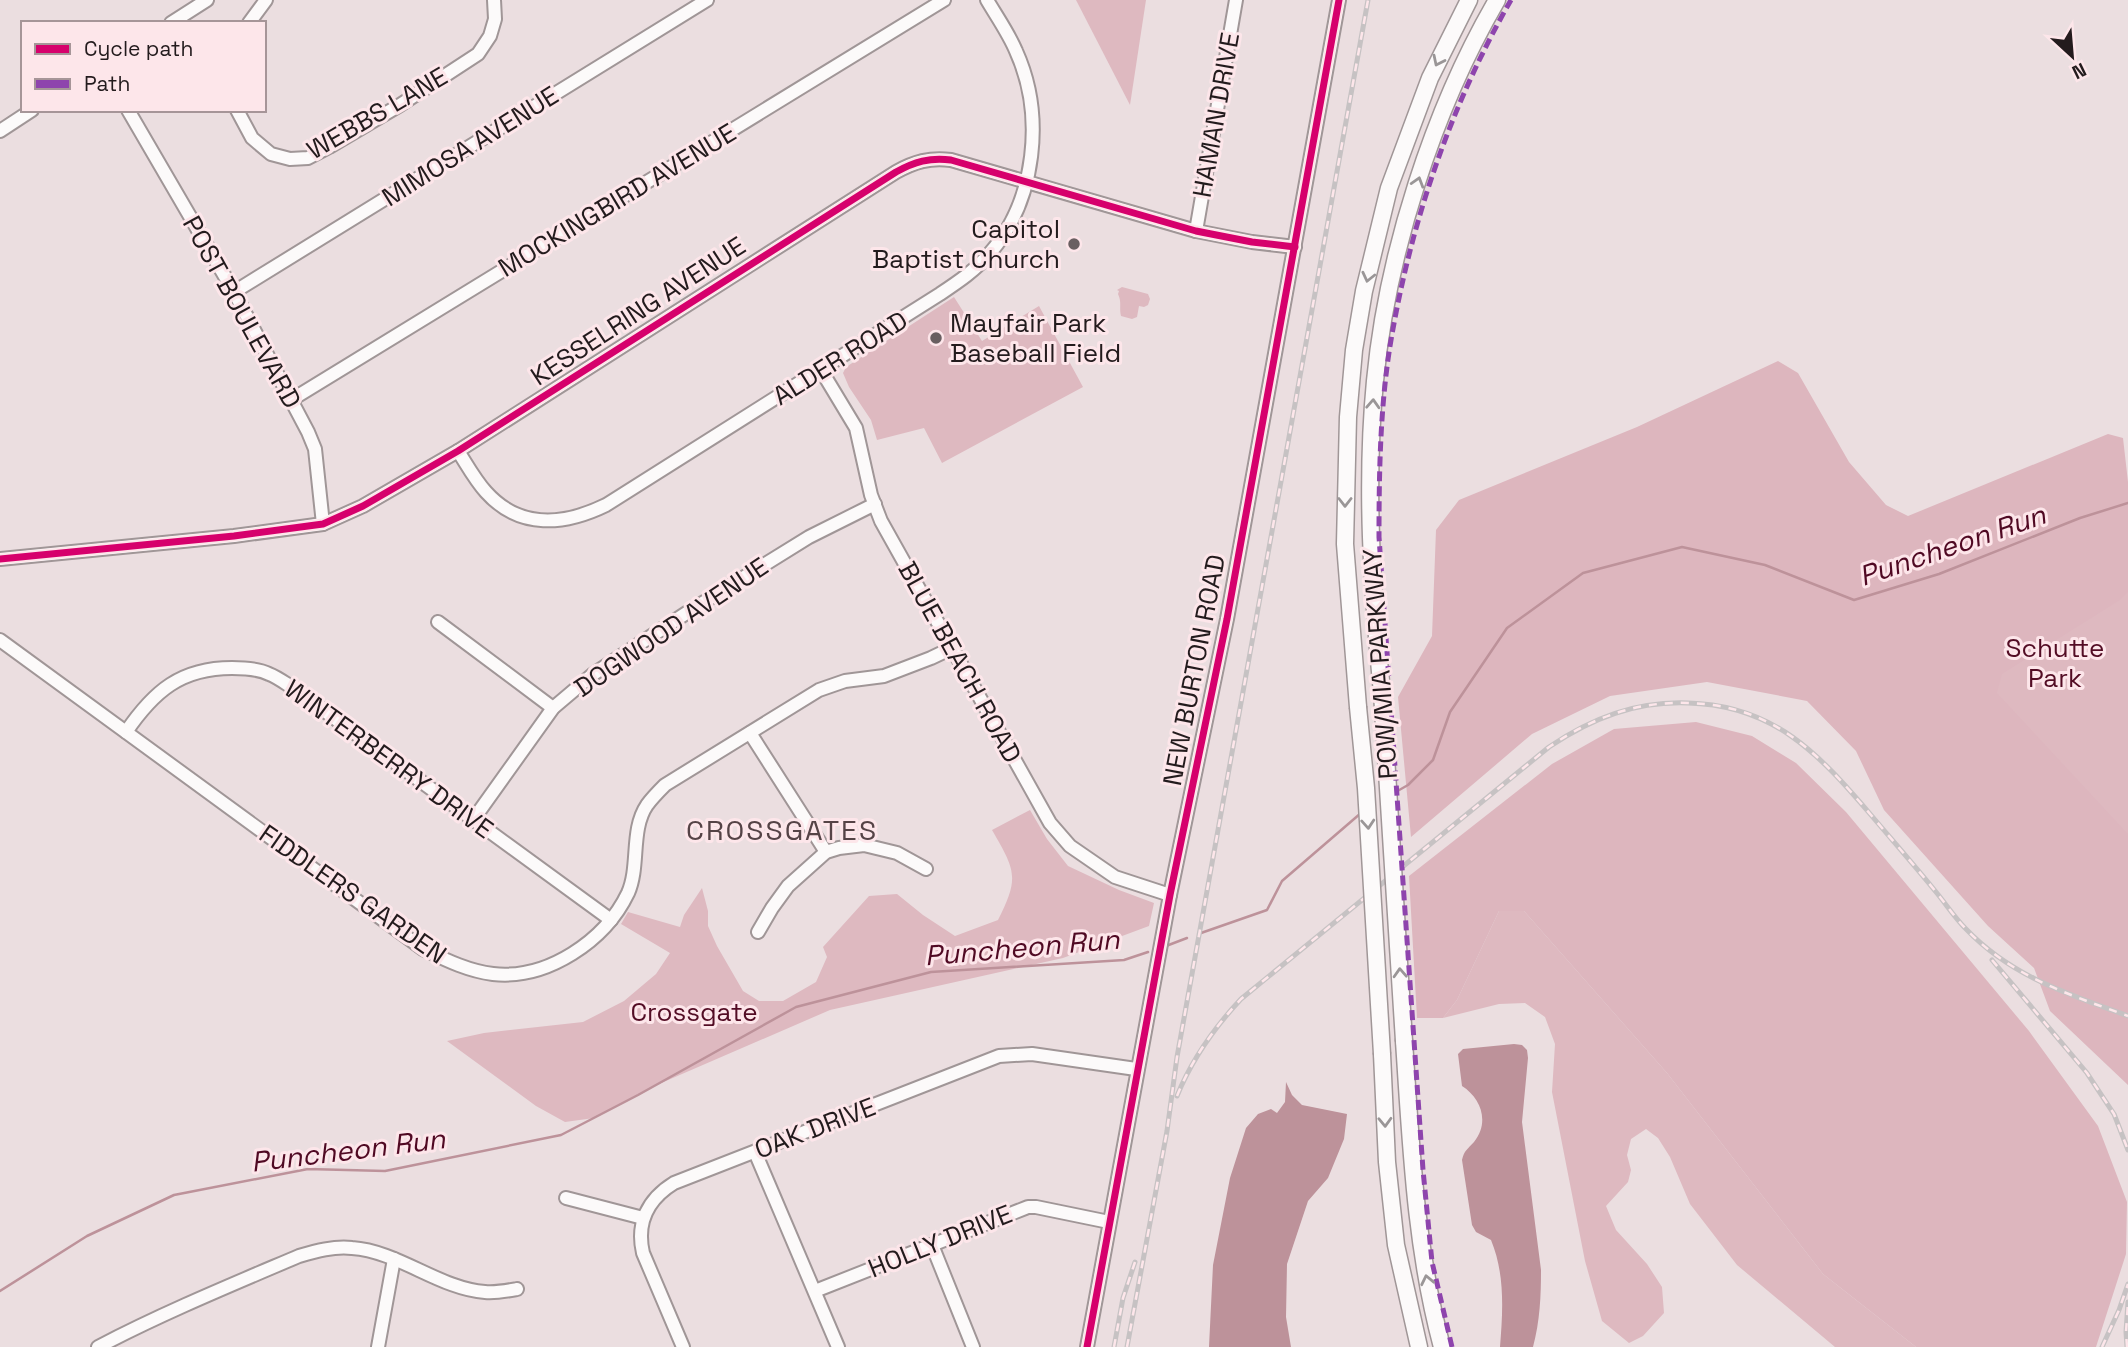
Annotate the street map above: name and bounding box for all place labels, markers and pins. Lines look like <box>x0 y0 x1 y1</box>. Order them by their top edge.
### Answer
place label: Capitol Baptist Church <box>872 212 1060 276</box>
marker: Capitol Baptist Church <box>1066 236 1082 252</box>
place label: Mayfair Park Baseball Field <box>950 306 1121 370</box>
marker: Mayfair Park Baseball Field <box>928 330 944 346</box>

